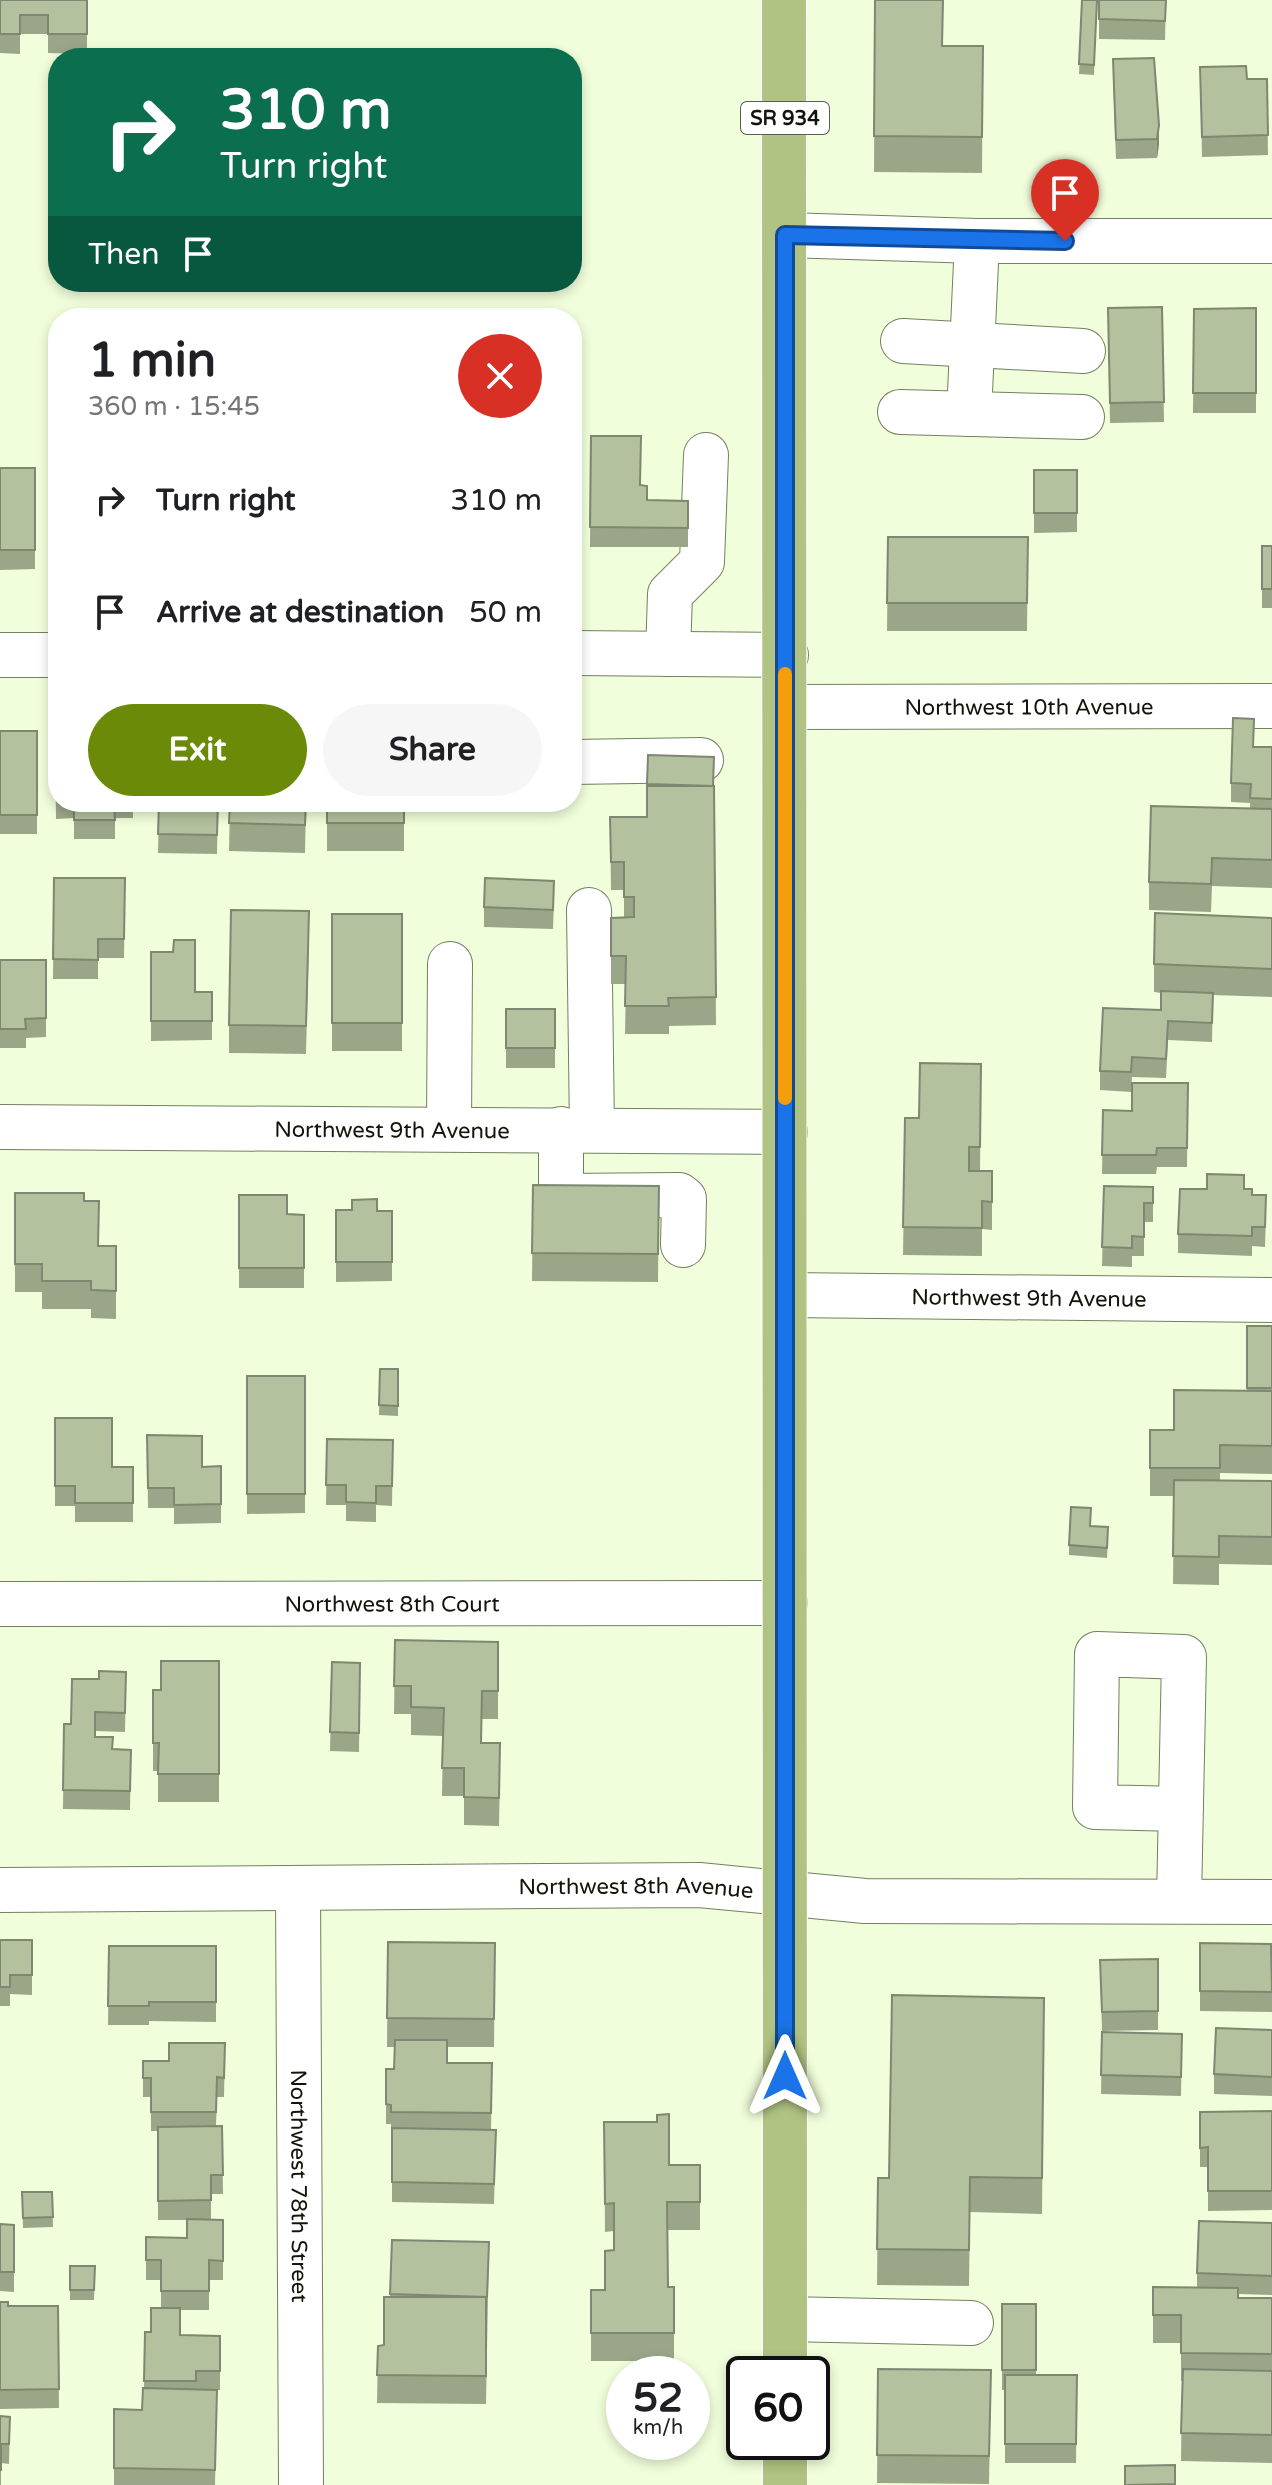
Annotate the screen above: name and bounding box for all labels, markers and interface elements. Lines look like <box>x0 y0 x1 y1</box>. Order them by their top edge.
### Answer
text: 310 m <box>220 77 391 144</box>
icon: right <box>88 80 192 184</box>
road number: SR 934 <box>741 102 829 134</box>
text: Turn right <box>220 145 387 188</box>
pin <box>1031 159 1099 241</box>
icon: arrive <box>1043 171 1087 215</box>
icon: arrive <box>176 232 220 276</box>
text: Then <box>88 236 160 273</box>
text: 1 min <box>88 332 216 390</box>
button: close <box>458 334 542 418</box>
text: 360 m · 15:45 <box>88 391 260 422</box>
icon: right <box>88 478 132 522</box>
text: Turn right <box>156 482 296 519</box>
text: 310 m <box>450 482 542 519</box>
icon: arrive <box>88 590 132 634</box>
text: Arrive at destination <box>156 594 444 631</box>
text: 50 m <box>469 594 542 631</box>
street label: Northwest 10th Avenue <box>904 694 1154 721</box>
button: Exit <box>88 704 307 796</box>
button: Share <box>323 704 542 796</box>
street label: Northwest 9th Avenue <box>274 1117 510 1144</box>
street label: Northwest 9th Avenue <box>911 1284 1147 1313</box>
street label: Northwest 8th Court <box>284 1591 500 1618</box>
street label: Northwest 8th Avenue <box>518 1873 755 1904</box>
position arrow <box>743 2034 827 2118</box>
street label: Northwest 78th Street <box>285 2069 312 2303</box>
speed limit sign: 60 <box>726 2356 830 2460</box>
text: 52 <box>633 2374 683 2422</box>
text: km/h <box>633 2416 683 2440</box>

